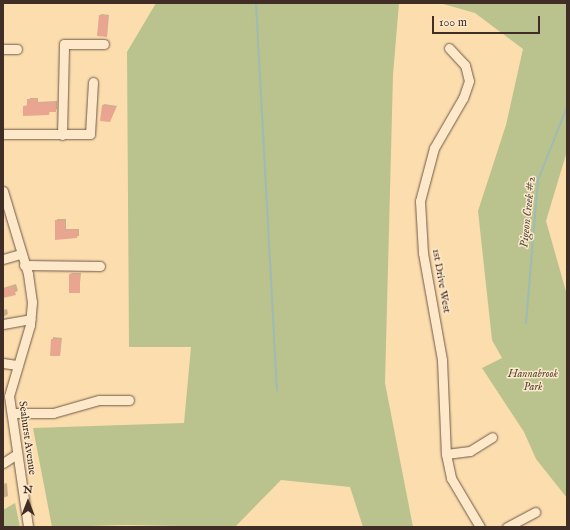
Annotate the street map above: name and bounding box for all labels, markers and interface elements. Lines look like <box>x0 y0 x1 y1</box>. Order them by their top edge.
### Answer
scale bar <box>434 8 542 34</box>
text: 100 m <box>439 15 467 30</box>
water label: Pigeon Creek #2 <box>517 176 539 248</box>
street label: 1st Drive West <box>429 248 453 314</box>
park label: Hannabrook Park <box>508 368 558 394</box>
street label: Seahurst Avenue <box>15 400 39 476</box>
north arrow <box>8 482 48 522</box>
text: N <box>23 483 33 497</box>

